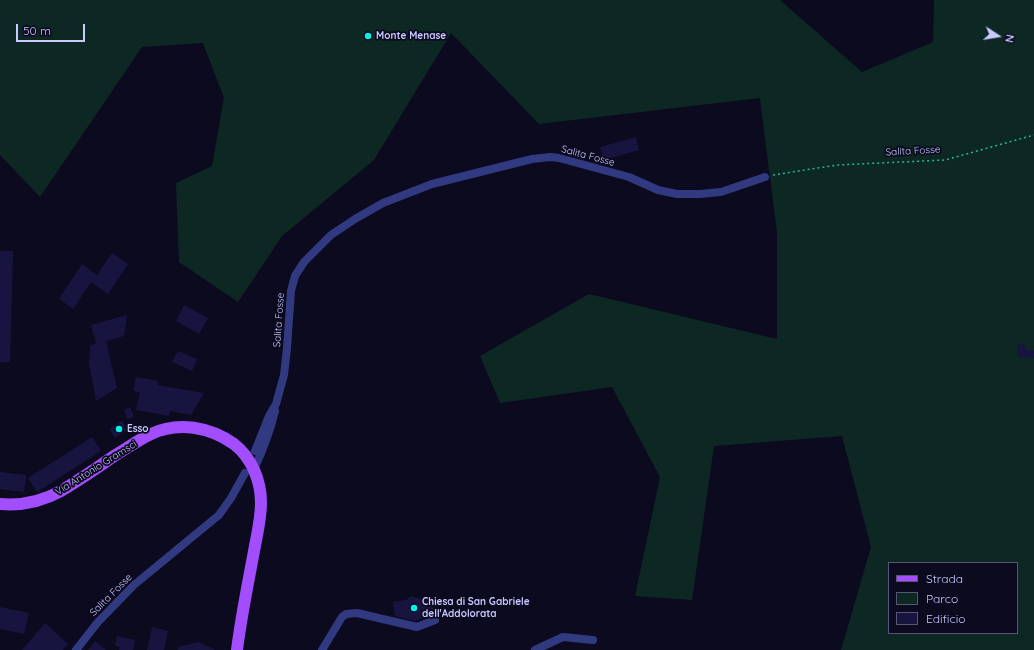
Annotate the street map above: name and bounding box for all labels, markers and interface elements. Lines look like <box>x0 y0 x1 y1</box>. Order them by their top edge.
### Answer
scale bar <box>18 16 87 42</box>
north arrow <box>978 16 1018 56</box>
text: 50 m <box>23 23 51 38</box>
place label: Monte Menase <box>376 30 446 42</box>
marker: Monte Menase <box>363 31 373 41</box>
text: N <box>1002 33 1017 44</box>
street label: Salita Fosse <box>560 143 616 169</box>
street label: Salita Fosse <box>885 144 941 158</box>
street label: Salita Fosse <box>271 292 287 348</box>
place label: Esso <box>127 423 149 435</box>
marker: Esso <box>114 424 124 434</box>
street label: Via Antonio Gramsci <box>53 438 139 498</box>
legend <box>888 562 1018 634</box>
street label: Salita Fosse <box>87 571 135 619</box>
text: Strada <box>926 571 963 586</box>
text: Parco <box>926 591 958 606</box>
place label: Chiesa di San Gabriele dell'Addolorata <box>422 596 530 620</box>
marker: Chiesa di San Gabriele dell'Addolorata <box>409 603 419 613</box>
text: Edificio <box>926 611 966 626</box>

